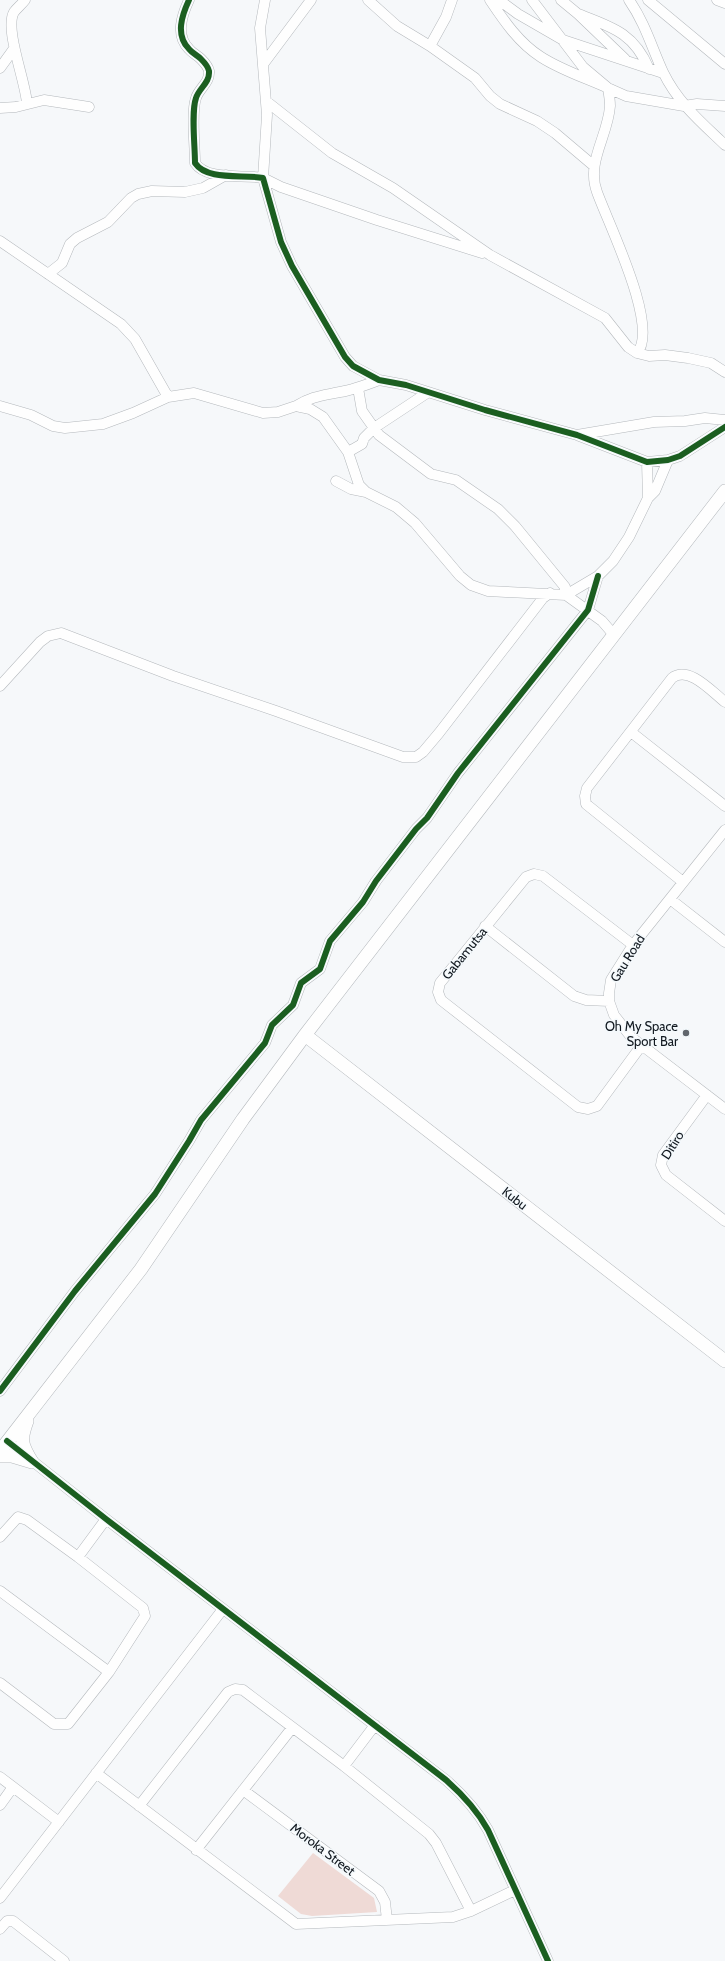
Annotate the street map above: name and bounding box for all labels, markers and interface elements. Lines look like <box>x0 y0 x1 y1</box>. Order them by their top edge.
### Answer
street label: Gabamutsa <box>438 923 490 982</box>
street label: Gau Road <box>606 931 648 985</box>
place label: Oh My Space Sport Bar <box>605 1018 679 1049</box>
marker: Oh My Space Sport Bar <box>681 1028 691 1038</box>
street label: Ditiro <box>657 1128 687 1162</box>
street label: Kubu <box>499 1183 531 1213</box>
street label: Moroka Street <box>287 1819 359 1879</box>

